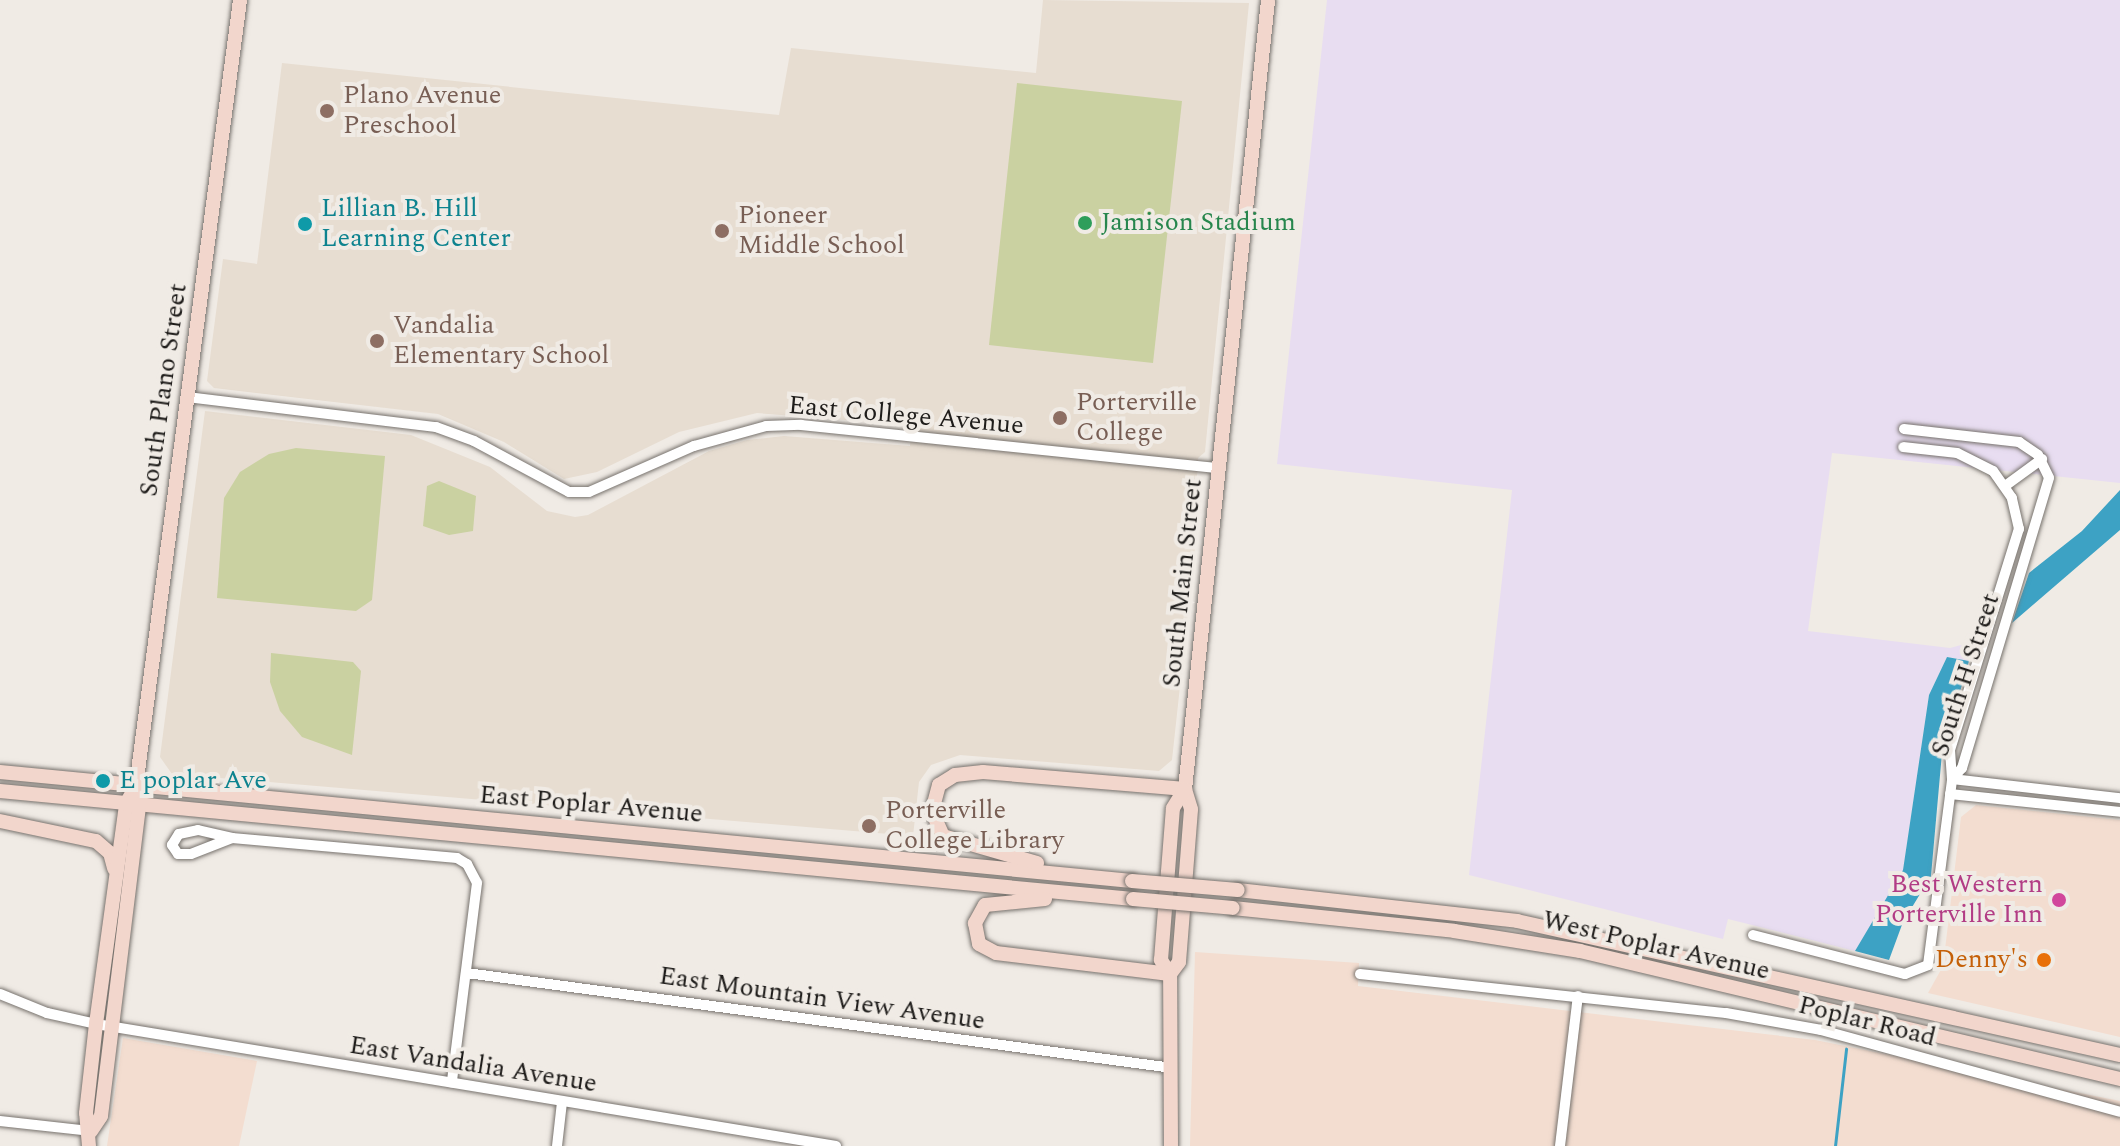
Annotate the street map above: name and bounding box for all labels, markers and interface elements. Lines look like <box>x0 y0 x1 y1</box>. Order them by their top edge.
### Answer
place label: Plano Avenue Preschool <box>343 80 501 142</box>
marker: Plano Avenue Preschool <box>318 102 336 120</box>
place label: Lillian B. Hill Learning Center <box>321 193 511 254</box>
place label: Pioneer Middle School <box>738 200 905 262</box>
place label: Jamison Stadium <box>1101 207 1296 239</box>
marker: Jamison Stadium <box>1076 214 1094 232</box>
marker: Lillian B. Hill Learning Center <box>296 215 314 233</box>
marker: Pioneer Middle School <box>713 222 731 240</box>
street label: South Plano Street <box>134 282 194 498</box>
place label: Vandalia Elementary School <box>393 310 609 372</box>
marker: Vandalia Elementary School <box>368 332 386 350</box>
place label: Porterville College <box>1076 387 1197 448</box>
street label: East College Avenue <box>787 390 1025 442</box>
marker: Porterville College <box>1051 409 1069 427</box>
street label: South Main Street <box>1157 477 1209 689</box>
street label: South H Street <box>1925 590 2007 760</box>
place label: E poplar Ave <box>119 765 267 797</box>
marker: E poplar Ave <box>94 772 112 790</box>
street label: East Poplar Avenue <box>478 780 704 830</box>
place label: Porterville College Library <box>885 795 1064 856</box>
marker: Porterville College Library <box>860 817 878 835</box>
place label: Best Western Porterville Inn <box>1875 869 2043 930</box>
marker: Best Western Porterville Inn <box>2050 891 2068 909</box>
street label: West Poplar Avenue <box>1539 905 1773 987</box>
place label: Denny's <box>1935 944 2028 976</box>
marker: Denny's <box>2035 951 2053 969</box>
street label: East Mountain View Avenue <box>657 961 987 1037</box>
street label: Poplar Road <box>1795 990 1939 1054</box>
street label: East Vandalia Avenue <box>347 1030 599 1100</box>

